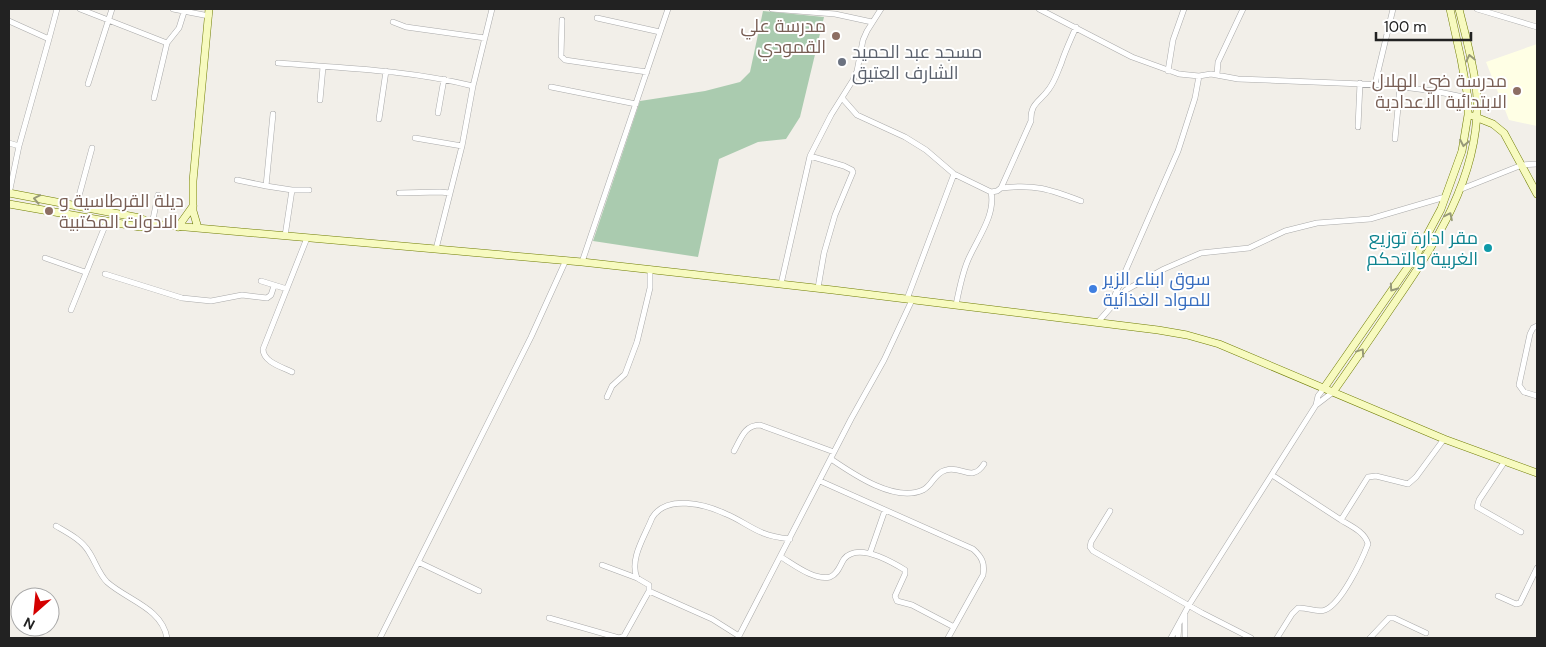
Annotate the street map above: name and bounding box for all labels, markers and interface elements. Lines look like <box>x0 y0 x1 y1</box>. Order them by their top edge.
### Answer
scale bar <box>1376 10 1471 42</box>
place label: مدرسة علي القمودي <box>740 14 826 61</box>
text: 100 m <box>1384 17 1427 37</box>
marker: مدرسة علي القمودي <box>830 30 842 42</box>
place label: مسجد عبد الحميد الشارف العتيق <box>852 40 982 85</box>
one-way arrow <box>1465 54 1476 63</box>
marker: مسجد عبد الحميد الشارف العتيق <box>836 56 848 68</box>
place label: مدرسة ضي الهلال الابتدائية الاعدادية <box>1372 69 1507 114</box>
marker: مدرسة ضي الهلال الابتدائية الاعدادية <box>1511 85 1523 97</box>
one-way arrow <box>1459 138 1469 147</box>
place label: ديلة القرطاسية و الادوات المكتبية <box>59 189 184 234</box>
one-way arrow <box>32 194 41 205</box>
marker: ديلة القرطاسية و الادوات المكتبية <box>43 205 55 217</box>
one-way arrow <box>1442 212 1452 221</box>
place label: مقر ادارة توزيع الغربية والتحكم <box>1367 226 1478 271</box>
marker: مقر ادارة توزيع الغربية والتحكم <box>1482 242 1494 254</box>
place label: سوق ابناء الزير للمواد الغذائية <box>1102 267 1211 312</box>
one-way arrow <box>1390 282 1399 292</box>
marker: سوق ابناء الزير للمواد الغذائية <box>1087 283 1099 295</box>
one-way arrow <box>1355 348 1364 358</box>
north arrow <box>10 587 60 637</box>
text: N <box>20 613 38 634</box>

